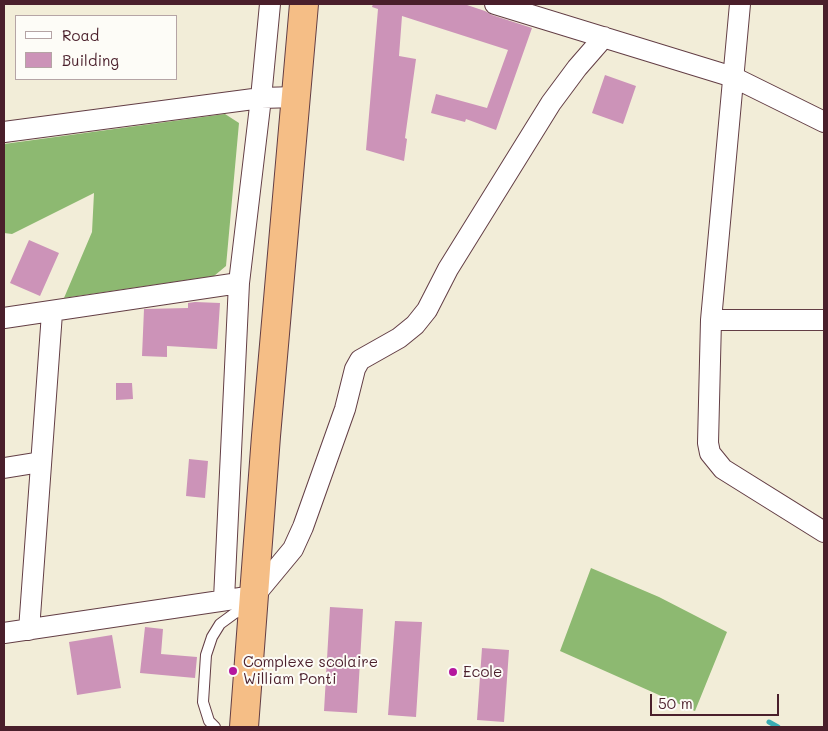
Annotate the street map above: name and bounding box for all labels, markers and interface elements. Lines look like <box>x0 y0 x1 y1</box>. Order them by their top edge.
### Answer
legend <box>15 15 178 80</box>
text: Road <box>62 25 99 45</box>
text: Building <box>62 50 119 70</box>
place label: Complexe scolaire William Ponti <box>243 653 378 688</box>
place label: Ecole <box>463 663 502 681</box>
marker: Complexe scolaire William Ponti <box>227 665 239 677</box>
marker: Ecole <box>447 666 459 678</box>
scale bar <box>653 684 782 716</box>
text: 50 m <box>658 693 693 713</box>

